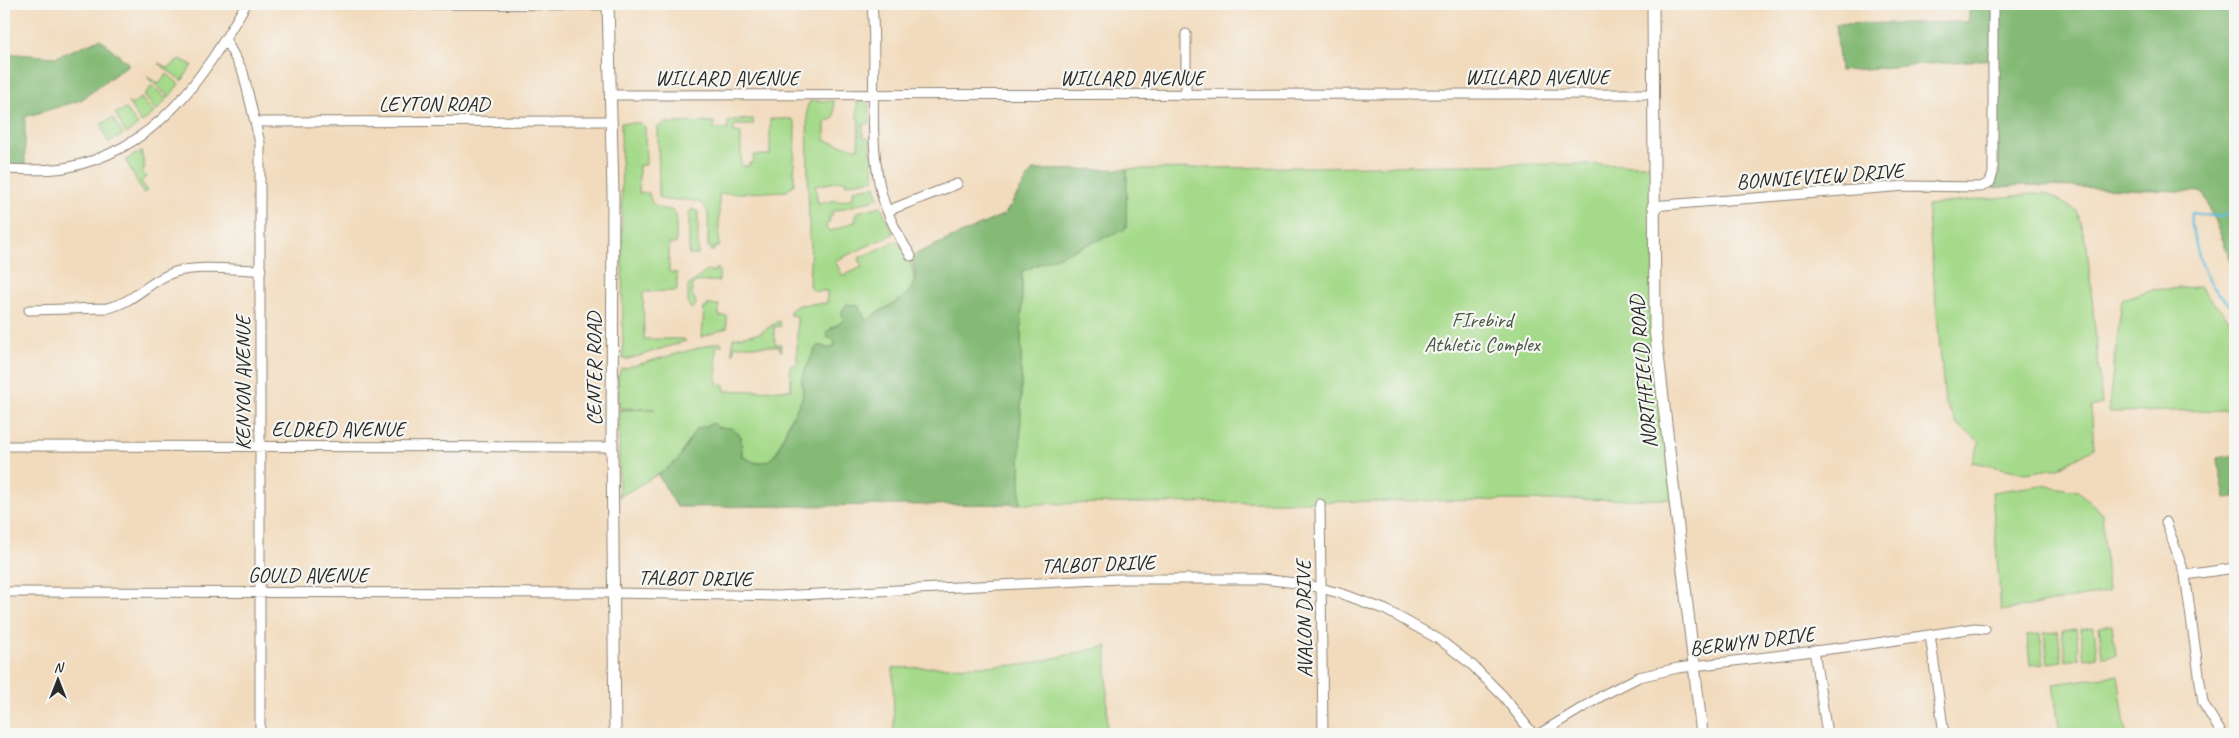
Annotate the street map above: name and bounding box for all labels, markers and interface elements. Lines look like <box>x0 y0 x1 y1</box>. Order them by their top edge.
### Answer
street label: WILLARD AVENUE <box>1465 64 1612 90</box>
street label: WILLARD AVENUE <box>655 65 802 91</box>
street label: WILLARD AVENUE <box>1060 65 1207 91</box>
street label: LEYTON ROAD <box>379 91 491 117</box>
street label: BONNIEVIEW DRIVE <box>1735 157 1907 195</box>
street label: NORTHFIELD ROAD <box>1623 293 1663 450</box>
park label: FIrebird Athletic Complex <box>1424 307 1541 357</box>
street label: CENTER ROAD <box>581 310 607 426</box>
street label: KENYON AVENUE <box>230 313 256 450</box>
street label: ELDRED AVENUE <box>271 416 407 442</box>
street label: TALBOT DRIVE <box>1041 549 1158 579</box>
street label: AVALON DRIVE <box>1290 557 1318 678</box>
street label: GOULD AVENUE <box>248 562 370 588</box>
street label: TALBOT DRIVE <box>638 564 755 592</box>
street label: BERWYN DRIVE <box>1688 620 1818 662</box>
north arrow <box>32 656 82 706</box>
text: N <box>54 659 65 676</box>

